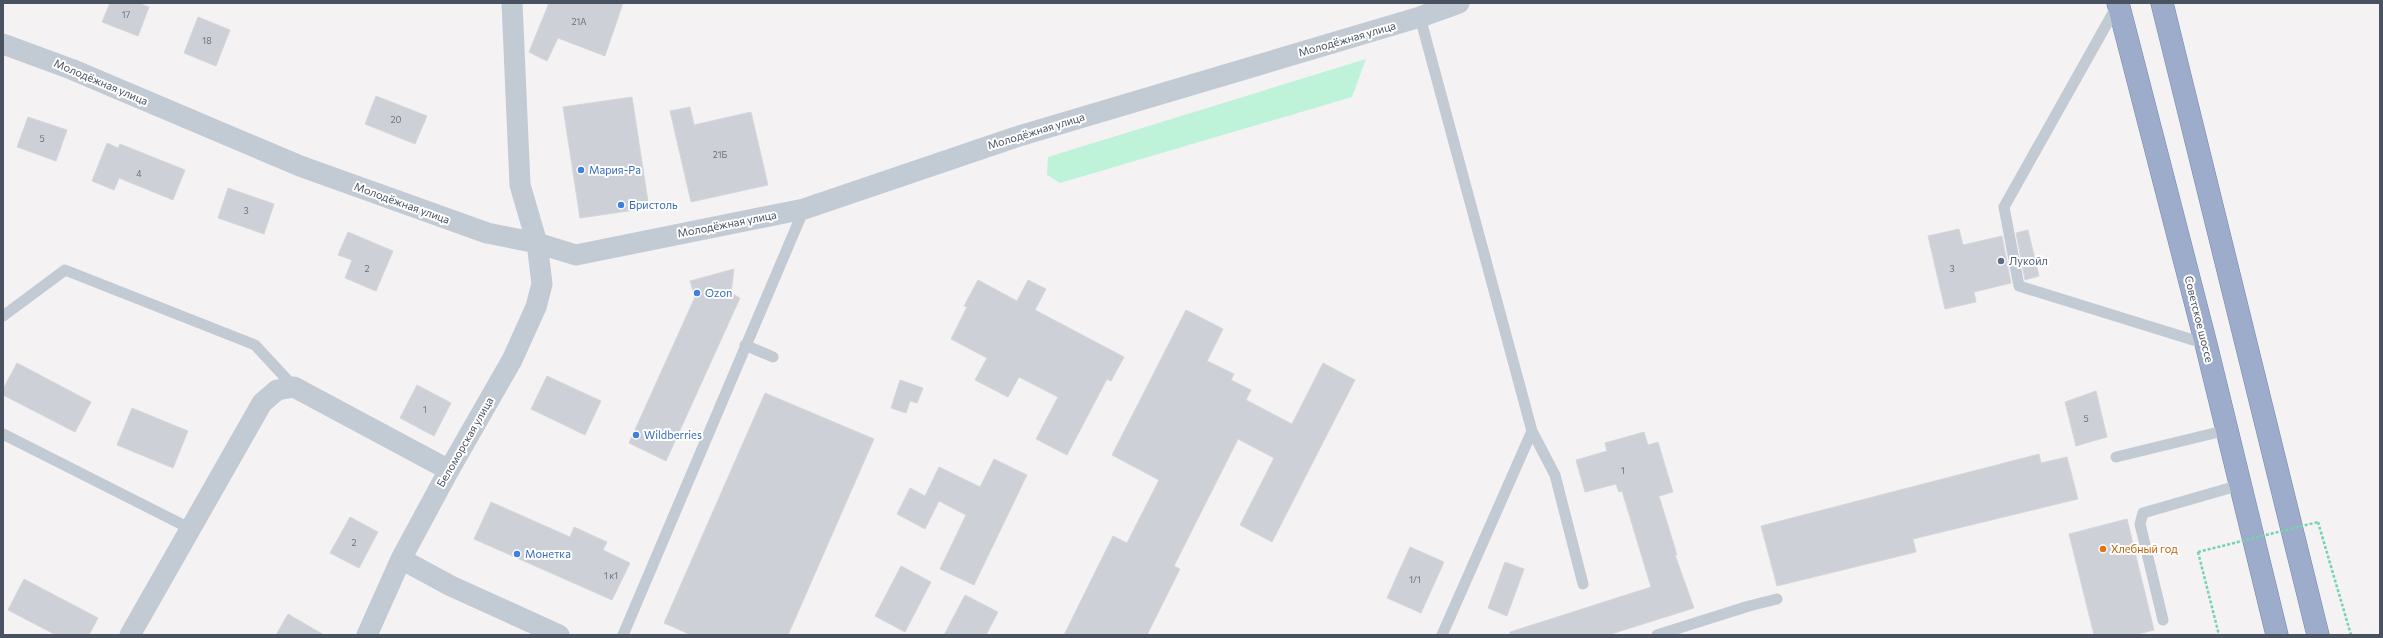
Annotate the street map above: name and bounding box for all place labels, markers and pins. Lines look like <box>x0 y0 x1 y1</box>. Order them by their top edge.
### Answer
place label: Мария-Ра <box>589 163 641 176</box>
marker: Мария-Ра <box>576 165 586 175</box>
place label: Бристоль <box>629 198 678 211</box>
marker: Бристоль <box>616 200 626 210</box>
place label: Лукойл <box>2009 254 2048 267</box>
marker: Лукойл <box>1996 256 2006 266</box>
place label: Ozon <box>705 286 732 299</box>
marker: Ozon <box>692 288 702 298</box>
place label: Wildberries <box>644 428 702 441</box>
marker: Wildberries <box>631 430 641 440</box>
place label: Хлебный год <box>2111 542 2178 555</box>
marker: Хлебный год <box>2098 544 2108 554</box>
place label: Монетка <box>525 547 571 560</box>
marker: Монетка <box>512 549 522 559</box>

